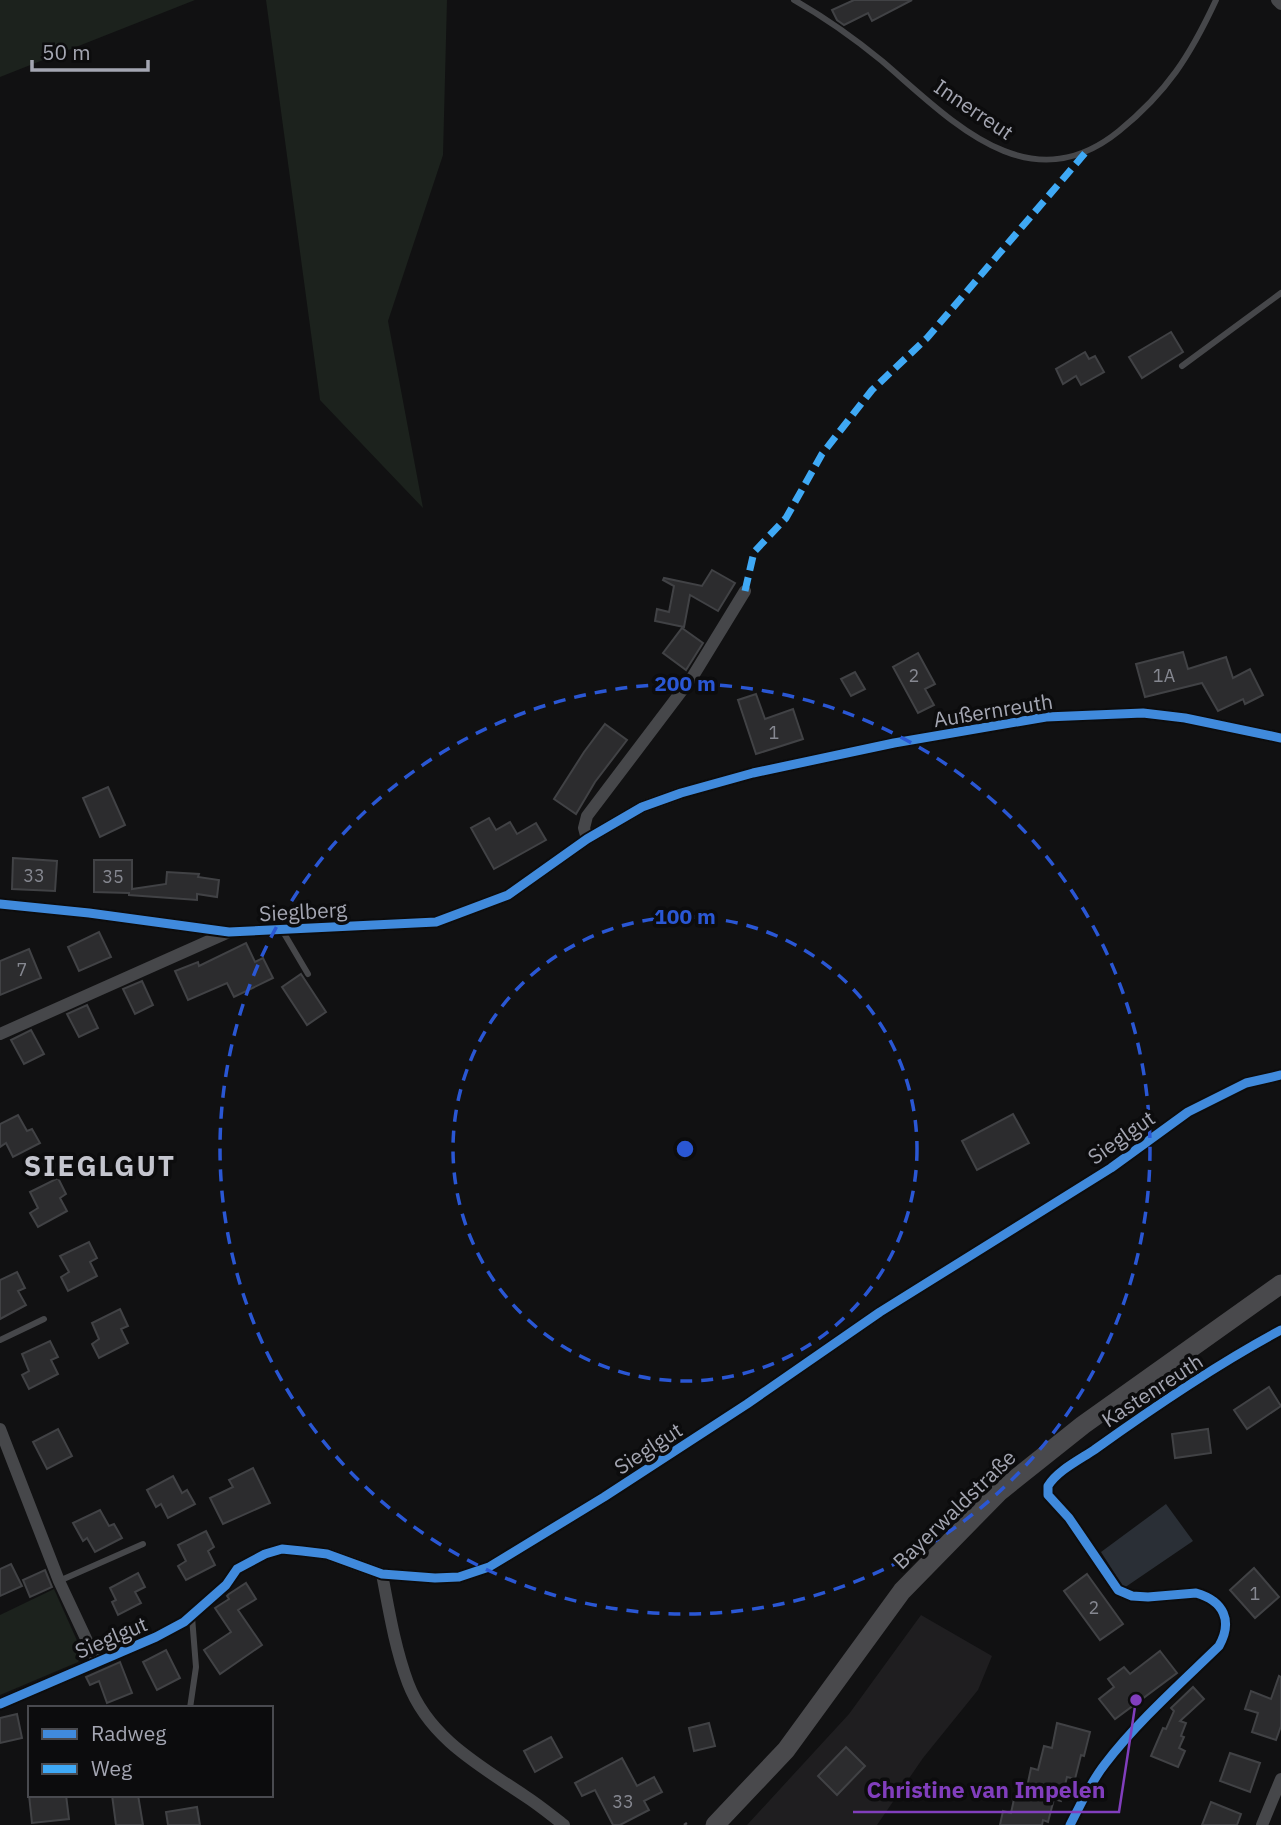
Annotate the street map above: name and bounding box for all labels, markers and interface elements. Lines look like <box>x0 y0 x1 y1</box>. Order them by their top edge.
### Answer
scale bar <box>32 28 147 72</box>
text: 50 m <box>42 38 91 66</box>
street label: Innerreut <box>929 72 1019 146</box>
house number: 2 <box>909 664 919 687</box>
house number: 1A <box>1153 664 1176 687</box>
text: 200 m <box>654 669 716 697</box>
street label: Außernreuth <box>931 687 1055 733</box>
house number: 1 <box>769 721 779 744</box>
house number: 33 <box>23 864 45 887</box>
house number: 35 <box>102 865 124 888</box>
street label: Sieglberg <box>258 895 348 927</box>
text: 100 m <box>654 902 716 930</box>
house number: 7 <box>17 958 27 981</box>
street label: Sieglgut <box>1082 1104 1160 1170</box>
centre of rings <box>673 1137 697 1161</box>
district label: SIEGLGUT <box>24 1147 176 1184</box>
street label: Kastenreuth <box>1096 1347 1208 1433</box>
street label: Sieglgut <box>608 1416 688 1480</box>
street label: Bayerwaldstraße <box>886 1443 1022 1575</box>
house number: 1 <box>1250 1582 1260 1605</box>
house number: 2 <box>1089 1596 1099 1619</box>
street label: Sieglgut <box>71 1609 151 1665</box>
legend <box>28 1706 273 1797</box>
text: Radweg <box>91 1719 166 1747</box>
text: Weg <box>91 1754 132 1782</box>
callout: Christine van Impelen <box>853 1768 1119 1812</box>
text: Christine van Impelen <box>867 1774 1105 1804</box>
house number: 33 <box>612 1790 634 1813</box>

